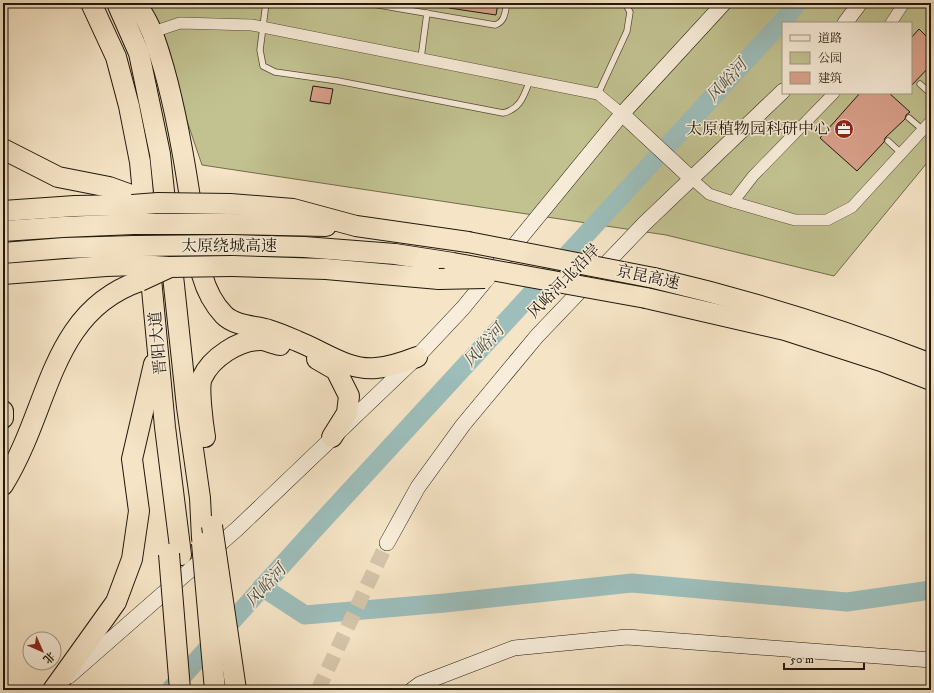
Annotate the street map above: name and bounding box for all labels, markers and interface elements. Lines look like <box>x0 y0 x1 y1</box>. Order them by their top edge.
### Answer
legend <box>782 22 912 94</box>
text: 道路 <box>818 31 842 46</box>
text: 公园 <box>818 51 842 66</box>
water label: 风峪河 <box>702 52 754 107</box>
text: 建筑 <box>818 71 842 86</box>
office icon: 太原植物园科研中心 <box>833 118 855 140</box>
place label: 太原植物园科研中心 <box>686 119 830 139</box>
street label: 太原绕城高速 <box>181 236 277 256</box>
street label: 风峪河北沿岸 <box>523 240 605 322</box>
street label: 京昆高速 <box>615 261 681 293</box>
street label: 晋阳大道 <box>145 310 171 376</box>
water label: 风峪河 <box>459 317 511 372</box>
water label: 风峪河 <box>241 557 293 612</box>
north arrow <box>22 631 62 671</box>
scale bar <box>784 645 864 671</box>
text: 北 <box>40 649 57 666</box>
text: 50 m <box>790 652 814 667</box>

